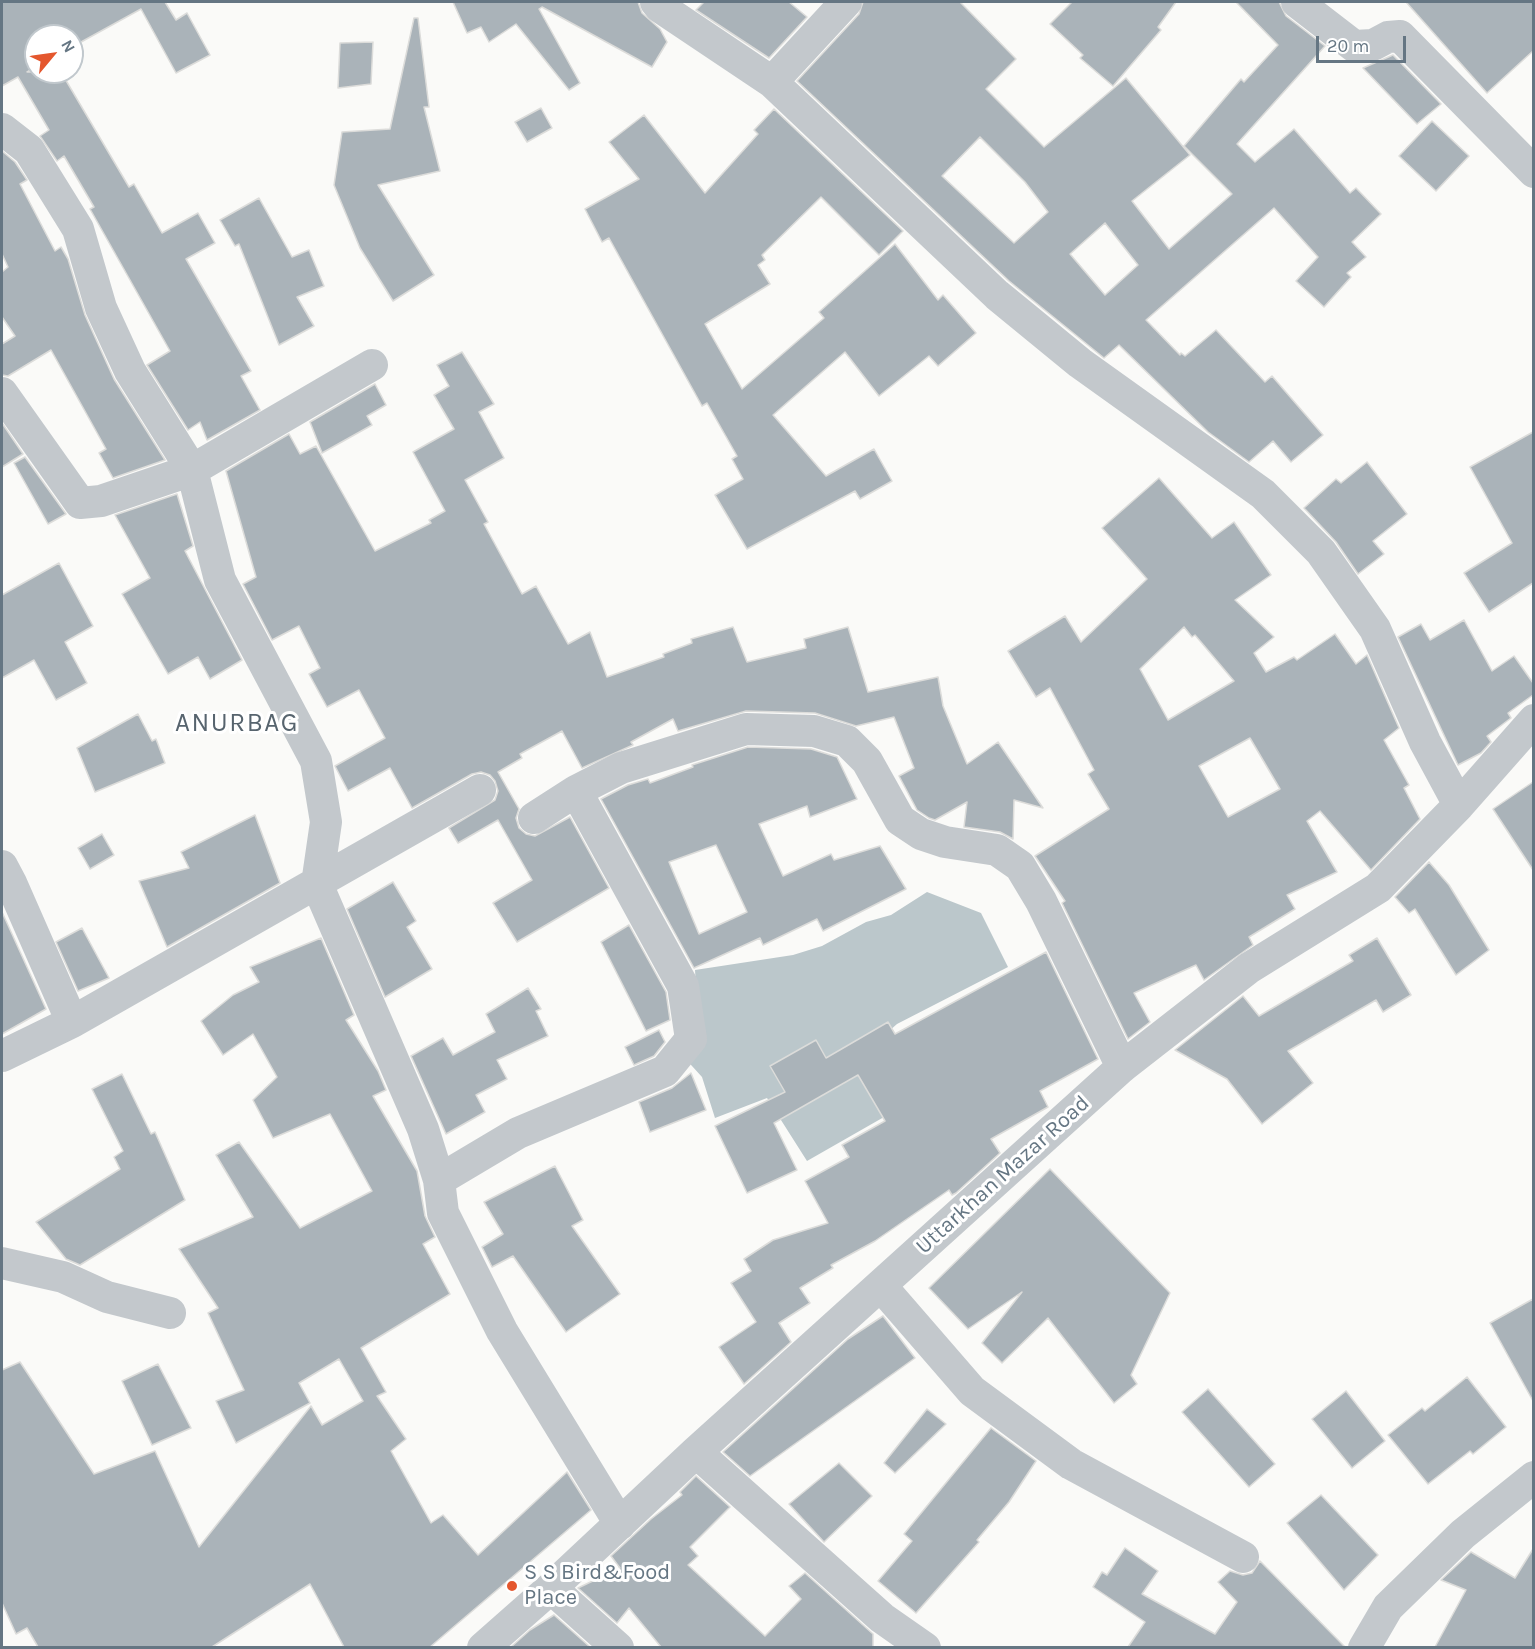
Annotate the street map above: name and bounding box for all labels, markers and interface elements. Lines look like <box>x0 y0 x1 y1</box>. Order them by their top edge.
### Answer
north arrow <box>24 24 84 84</box>
scale bar <box>1319 24 1409 62</box>
text: 20 m <box>1327 35 1369 57</box>
text: N <box>57 36 80 56</box>
district label: ANURBAG <box>175 708 299 740</box>
street label: Uttarkhan Mazar Road <box>911 1090 1095 1260</box>
place label: S S Bird&Food Place <box>524 1560 670 1612</box>
marker: S S Bird&Food Place <box>505 1579 519 1593</box>

